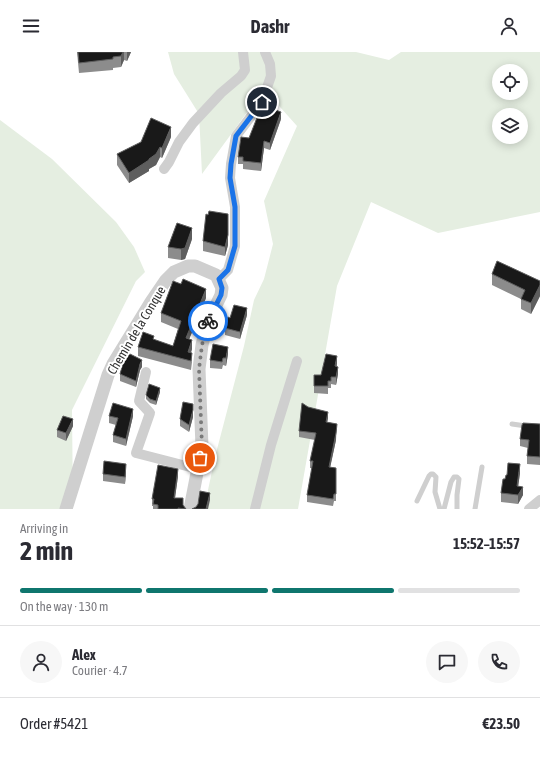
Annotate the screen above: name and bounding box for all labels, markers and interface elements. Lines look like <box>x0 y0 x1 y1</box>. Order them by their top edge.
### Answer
icon: menu <box>20 15 42 37</box>
icon: person <box>498 15 520 37</box>
text: Dashr <box>251 16 289 37</box>
map controls <box>492 64 528 144</box>
button: locate <box>492 64 528 100</box>
pin <box>245 85 279 119</box>
icon: home <box>251 91 273 113</box>
button: layers <box>492 108 528 144</box>
street label: Chemin de la Conque <box>104 283 169 377</box>
courier <box>188 301 228 341</box>
icon: bike <box>197 310 219 332</box>
pin <box>183 441 217 475</box>
icon: bag <box>189 447 211 469</box>
text: Arriving in <box>20 521 68 536</box>
text: 15:52–15:57 <box>453 535 520 552</box>
text: 2 min <box>20 536 73 566</box>
text: On the way · 130 m <box>20 599 108 614</box>
button: person <box>20 641 62 683</box>
button: chat <box>426 641 468 683</box>
button: phone <box>478 641 520 683</box>
text: Alex <box>72 646 96 663</box>
text: Courier · 4.7 <box>72 663 128 678</box>
text: Order #5421 <box>20 715 88 732</box>
text: €23.50 <box>482 715 520 732</box>

